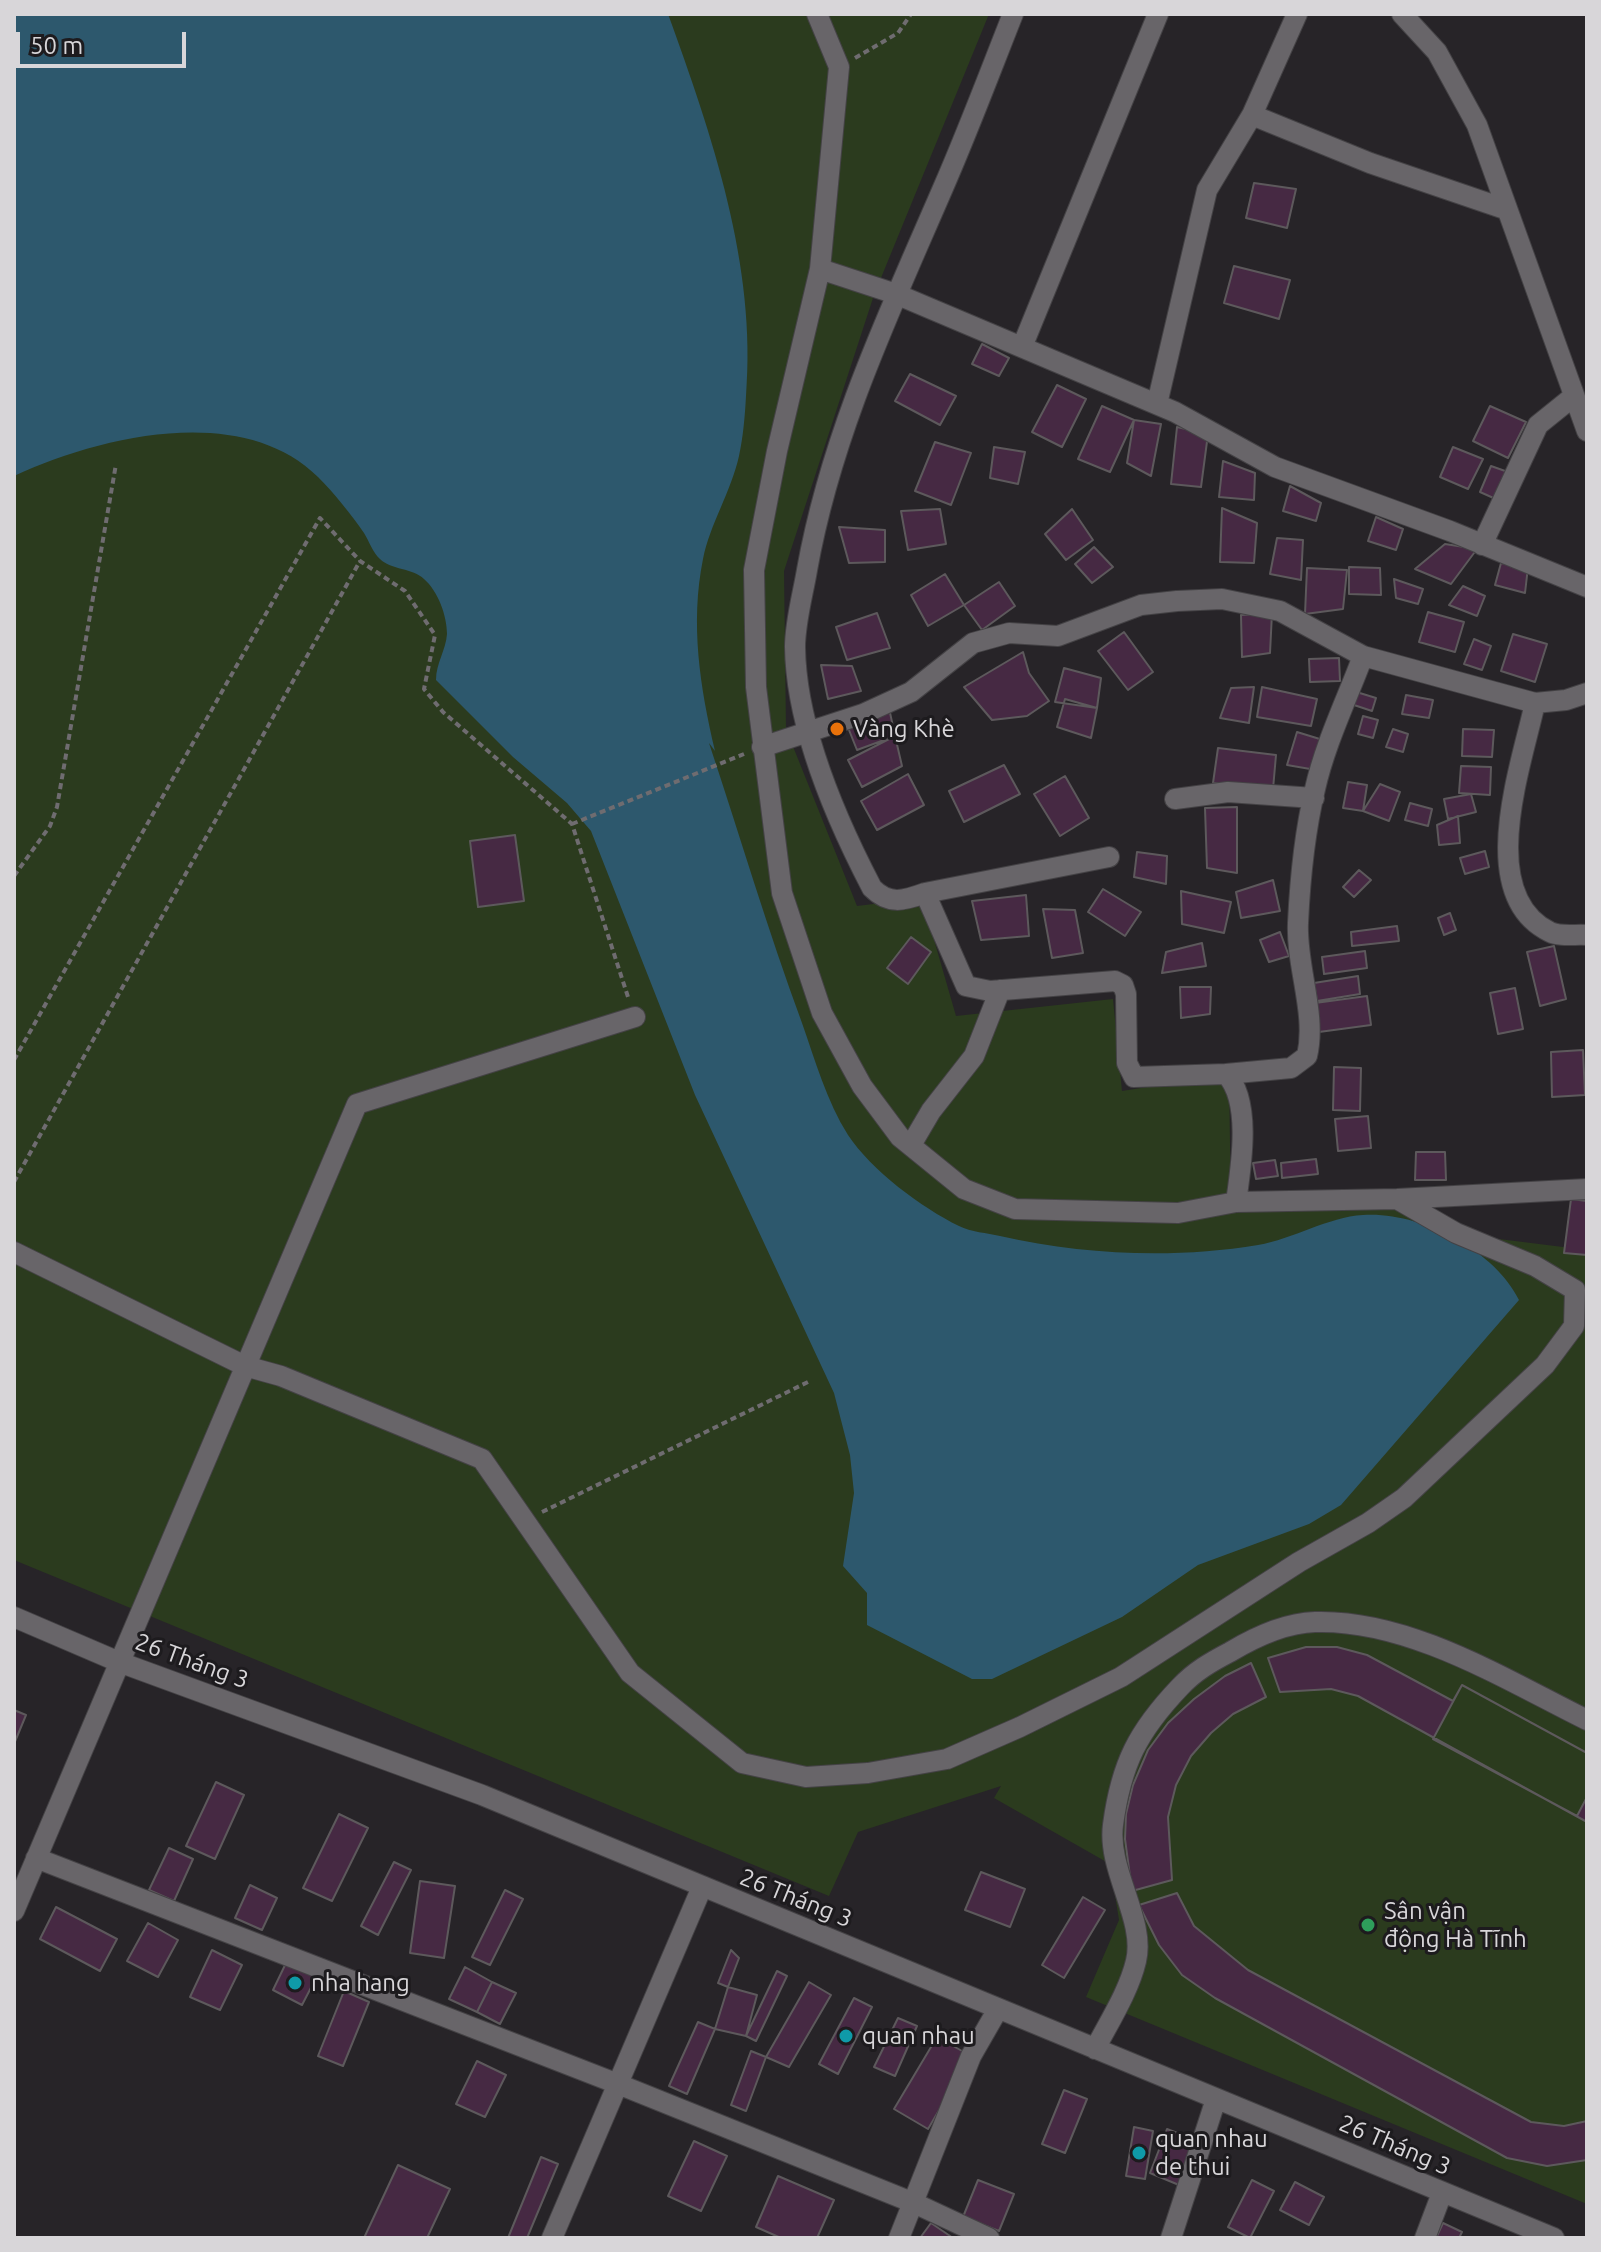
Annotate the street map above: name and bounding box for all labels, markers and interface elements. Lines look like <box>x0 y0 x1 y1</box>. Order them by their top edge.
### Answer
scale bar <box>20 16 190 66</box>
text: 50 m <box>30 32 83 59</box>
place label: Vàng Khè <box>853 715 955 743</box>
marker: Vàng Khè <box>828 720 846 738</box>
street label: 26 Tháng 3 <box>131 1627 253 1695</box>
street label: 26 Tháng 3 <box>736 1862 856 1934</box>
place label: Sân vận động Hà Tĩnh <box>1384 1897 1527 1953</box>
marker: Sân vận động Hà Tĩnh <box>1359 1916 1377 1934</box>
place label: nha hang <box>311 1969 410 1997</box>
marker: nha hang <box>286 1974 304 1992</box>
place label: quan nhau <box>862 2022 975 2050</box>
marker: quan nhau <box>837 2027 855 2045</box>
street label: 26 Tháng 3 <box>1335 2109 1455 2181</box>
place label: quan nhau de thui <box>1155 2125 1268 2181</box>
marker: quan nhau de thui <box>1130 2144 1148 2162</box>

